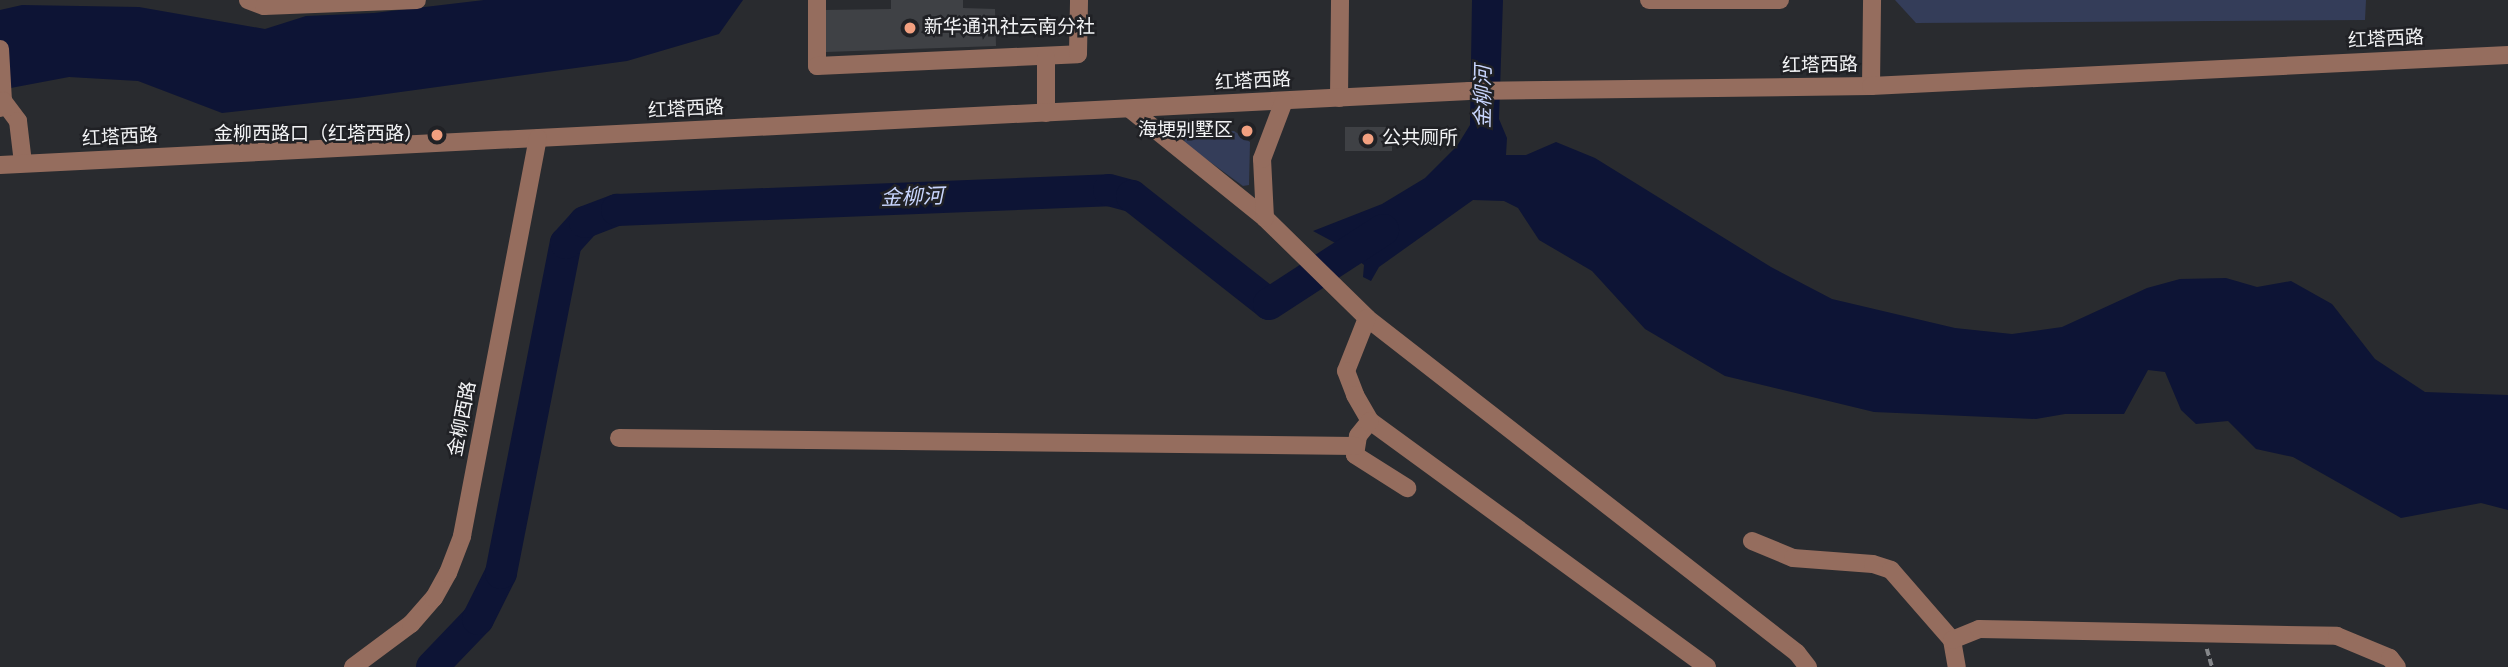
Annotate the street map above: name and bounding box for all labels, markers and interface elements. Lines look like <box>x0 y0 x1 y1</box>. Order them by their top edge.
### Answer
place label: 新华通讯社云南分社 <box>924 17 1095 39</box>
marker: 新华通讯社云南分社 <box>902 20 918 36</box>
street label: 红塔西路 <box>2347 27 2425 53</box>
street label: 红塔西路 <box>1782 54 1858 78</box>
water label: 金柳河 <box>1471 65 1497 129</box>
street label: 红塔西路 <box>1214 69 1292 95</box>
street label: 红塔西路 <box>647 97 725 123</box>
place label: 海埂别墅区 <box>1138 120 1233 142</box>
marker: 海埂别墅区 <box>1239 123 1255 139</box>
place label: 金柳西路口（红塔西路） <box>214 124 423 146</box>
street label: 红塔西路 <box>81 125 159 151</box>
marker: 金柳西路口（红塔西路） <box>429 127 445 143</box>
place label: 公共厕所 <box>1382 128 1458 150</box>
marker: 公共厕所 <box>1360 131 1376 147</box>
water label: 金柳河 <box>880 184 944 212</box>
street label: 金柳西路 <box>445 380 481 458</box>

